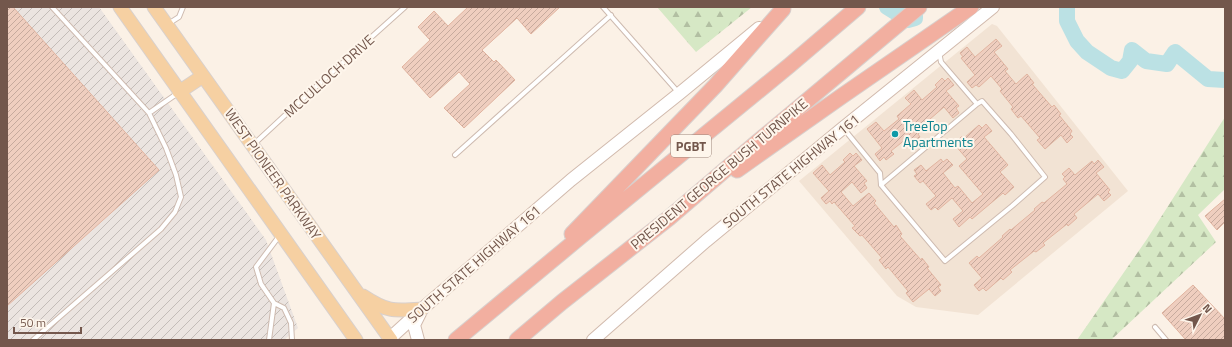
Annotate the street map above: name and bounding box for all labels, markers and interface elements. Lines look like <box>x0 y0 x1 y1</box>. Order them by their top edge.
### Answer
street label: MCCULLOCH DRIVE <box>279 29 379 122</box>
street label: PRESIDENT GEORGE BUSH TURNPIKE <box>626 93 812 254</box>
street label: WEST PIONEER PARKWAY <box>220 104 327 244</box>
street label: SOUTH STATE HIGHWAY 161 <box>718 109 864 233</box>
place label: TreeTop Apartments <box>903 115 973 152</box>
marker: TreeTop Apartments <box>890 129 900 139</box>
road number: PGBT <box>671 135 711 157</box>
street label: SOUTH STATE HIGHWAY 161 <box>402 200 545 328</box>
north arrow <box>1180 295 1220 335</box>
text: N <box>1199 300 1216 316</box>
scale bar <box>14 309 81 335</box>
text: 50 m <box>20 313 46 332</box>

